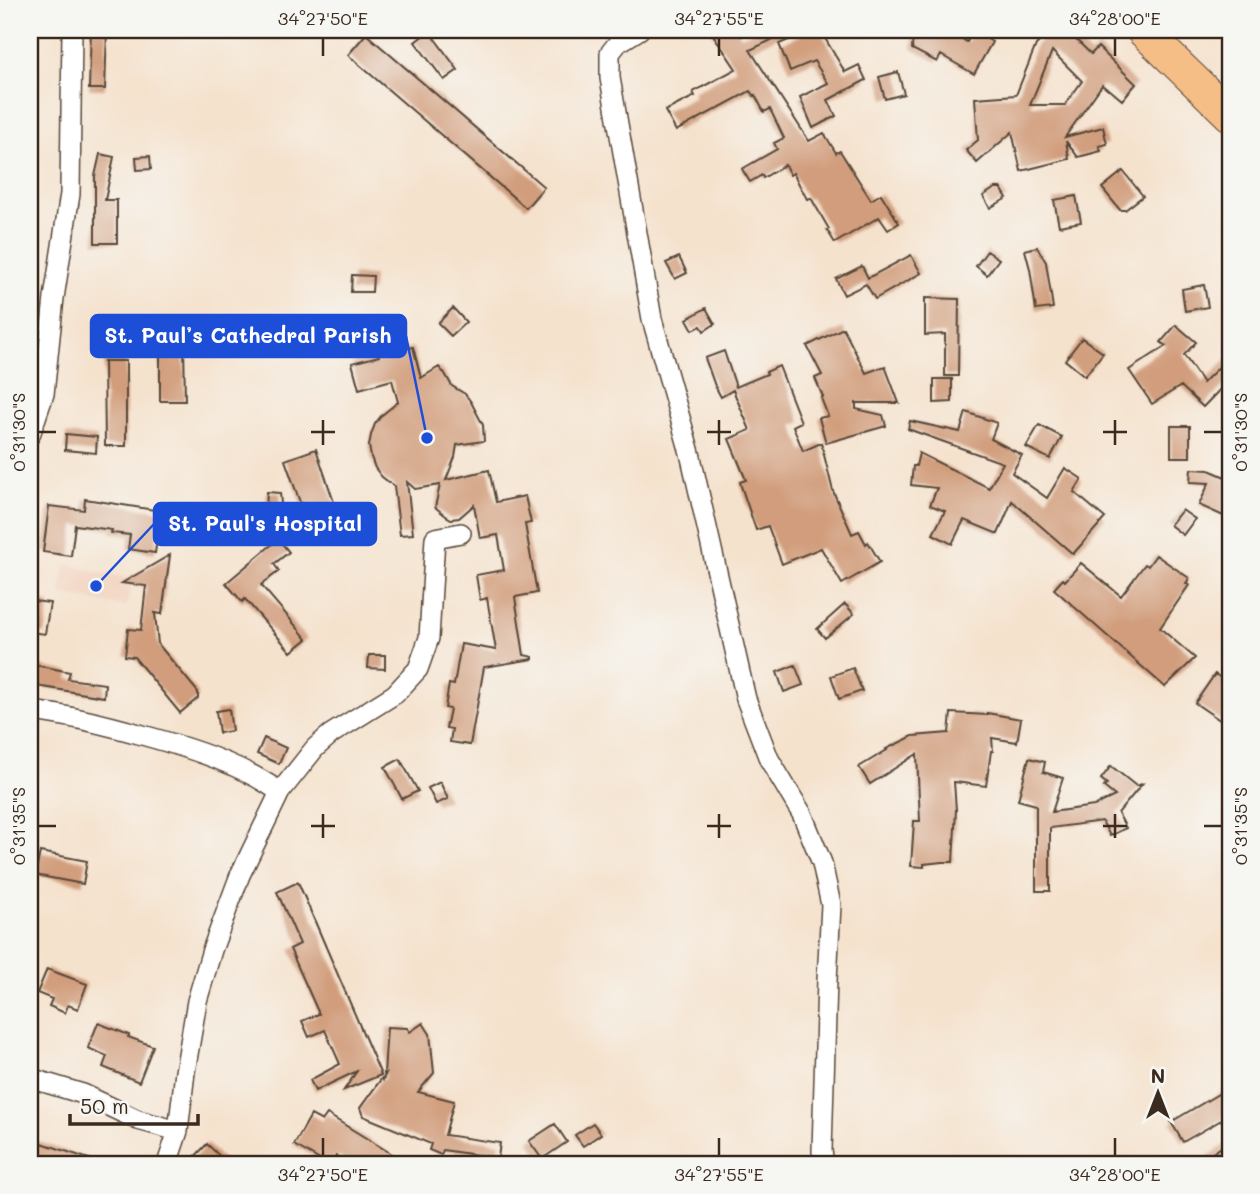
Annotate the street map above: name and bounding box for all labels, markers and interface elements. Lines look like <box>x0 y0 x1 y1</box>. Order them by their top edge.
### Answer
text: 34°27'50"E <box>278 6 368 30</box>
text: 34°27'55"E <box>674 6 764 30</box>
text: 34°28'00"E <box>1069 6 1161 30</box>
callout: St. Paul’s Cathedral Parish <box>91 315 406 357</box>
text: St. Paul’s Cathedral Parish <box>105 321 391 348</box>
text: 0°31'30"S <box>6 393 30 471</box>
text: 0°31'30"S <box>1228 393 1252 471</box>
callout: St. Paul's Hospital <box>154 503 376 545</box>
text: St. Paul's Hospital <box>168 509 362 536</box>
text: 0°31'35"S <box>6 787 30 865</box>
text: 0°31'35"S <box>1228 787 1252 865</box>
north arrow <box>1124 1058 1194 1128</box>
text: N <box>1151 1063 1165 1088</box>
scale bar <box>70 1082 198 1126</box>
text: 50 m <box>80 1092 129 1119</box>
text: 34°27'50"E <box>278 1162 368 1186</box>
text: 34°27'55"E <box>674 1162 764 1186</box>
text: 34°28'00"E <box>1069 1162 1161 1186</box>

